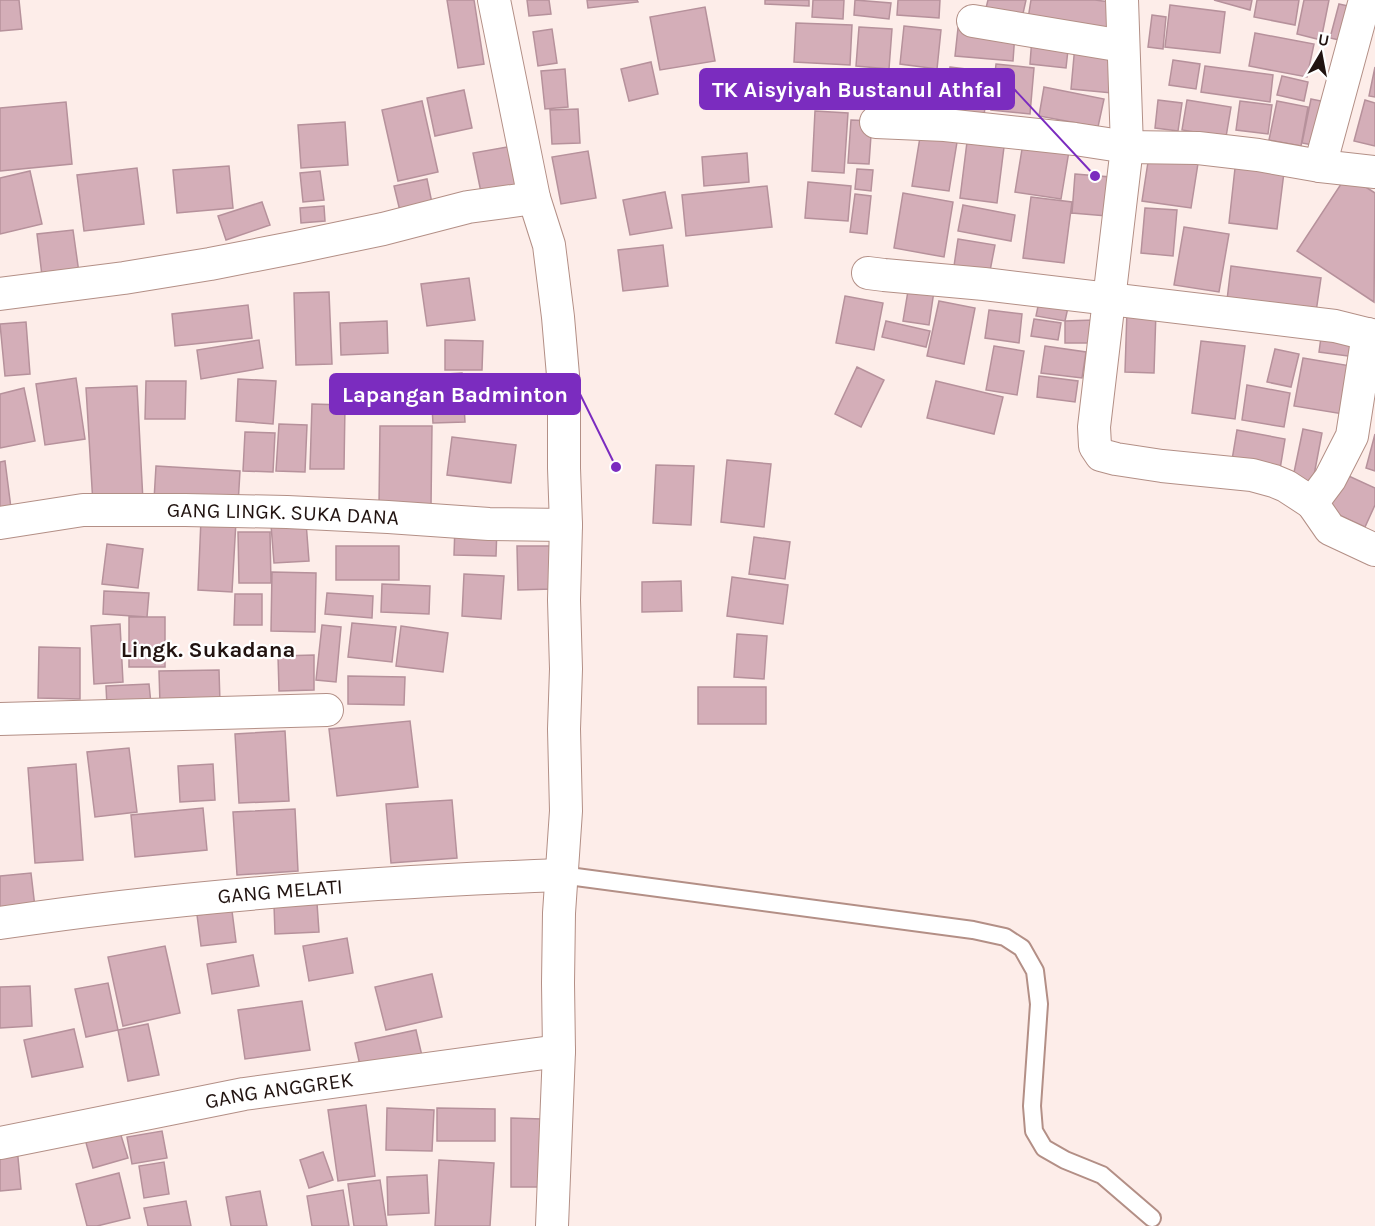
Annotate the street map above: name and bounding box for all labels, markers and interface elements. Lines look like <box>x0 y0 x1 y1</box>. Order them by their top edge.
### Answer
north arrow <box>1291 24 1351 84</box>
text: U <box>1316 29 1331 50</box>
callout: TK Aisyiyah Bustanul Athfal <box>700 69 1014 109</box>
text: TK Aisyiyah Bustanul Athfal <box>712 77 1002 103</box>
callout: Lapangan Badminton <box>330 374 580 414</box>
text: Lapangan Badminton <box>342 382 568 408</box>
street label: GANG LINGK. SUKA DANA <box>167 498 400 530</box>
district label: Lingk. Sukadana <box>121 637 295 663</box>
street label: GANG MELATI <box>216 874 344 909</box>
street label: GANG ANGGREK <box>203 1067 355 1114</box>

